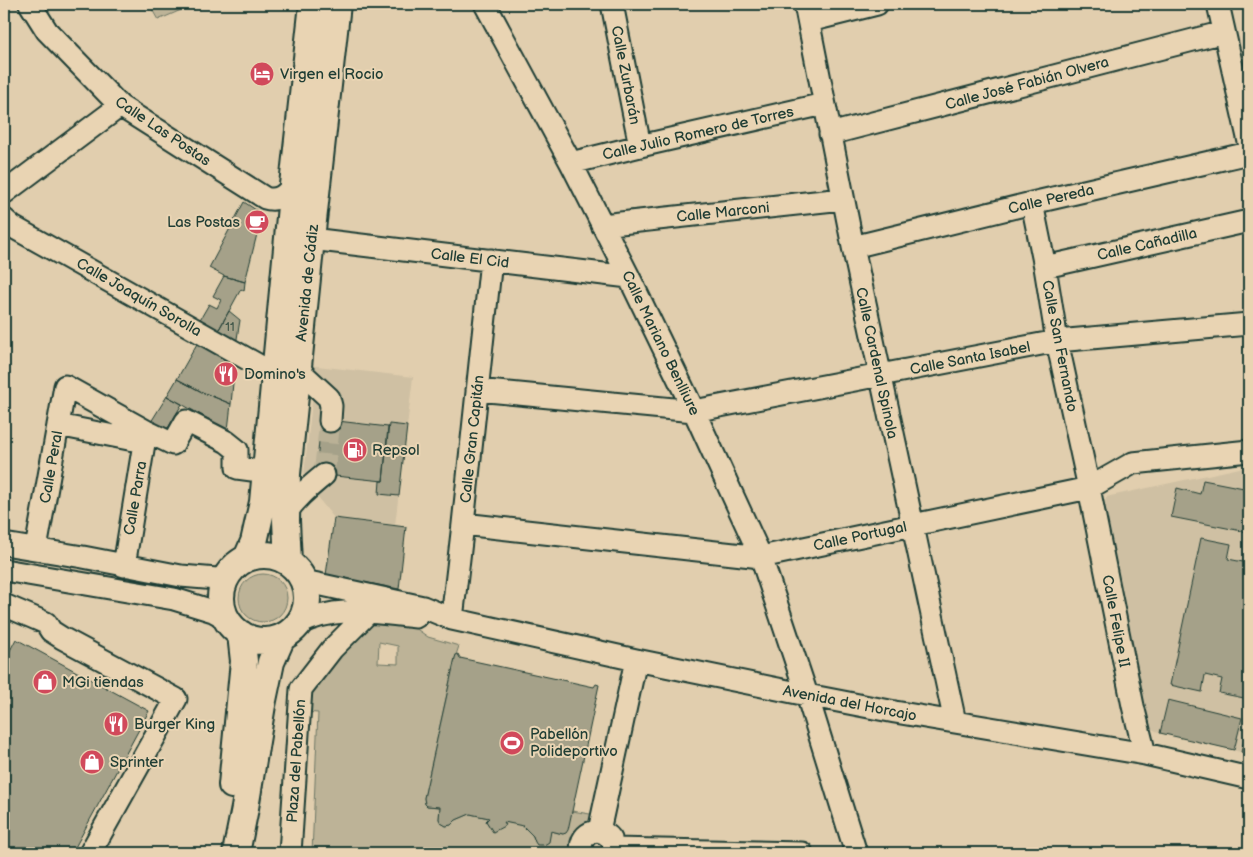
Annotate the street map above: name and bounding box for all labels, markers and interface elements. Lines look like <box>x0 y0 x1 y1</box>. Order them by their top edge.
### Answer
street label: Calle Zurbarán <box>607 24 644 126</box>
street label: Calle José Fabián Olvera <box>943 52 1111 114</box>
hotel icon: Virgen el Rocio <box>249 61 275 87</box>
place label: Virgen el Rocio <box>280 65 383 84</box>
street label: Calle Las Postas <box>111 92 215 171</box>
street label: Calle Julio Romero de Torres <box>601 102 796 165</box>
street label: Calle Pereda <box>1006 180 1096 219</box>
street label: Calle Marconi <box>675 198 771 227</box>
cafe icon: Las Postas <box>244 209 270 235</box>
place label: Las Postas <box>167 213 241 232</box>
street label: Avenida de Cádiz <box>292 223 323 343</box>
street label: Calle Cañadilla <box>1095 224 1199 265</box>
street label: Calle El Cid <box>430 244 510 273</box>
street label: Calle Joaquín Sorolla <box>73 254 205 341</box>
street label: Calle Mariano Benlliure <box>617 268 704 419</box>
street label: Calle San Fernando <box>1037 279 1082 414</box>
street label: Calle Cardenal Spinola <box>851 286 902 441</box>
house number: 11 <box>225 320 235 335</box>
street label: Calle Santa Isabel <box>908 337 1032 379</box>
restaurant icon: Domino's <box>213 361 239 387</box>
place label: Domino's <box>244 365 306 384</box>
street label: Calle Gran Capitán <box>456 374 489 504</box>
street label: Calle Peral <box>36 429 67 505</box>
fuel station icon: Repsol <box>342 437 368 463</box>
place label: Repsol <box>372 441 420 460</box>
street label: Calle Parra <box>120 459 151 537</box>
street label: Calle Portugal <box>812 517 909 556</box>
street label: Calle Felipe II <box>1097 573 1134 669</box>
shop icon: MGi tiendas <box>32 669 58 695</box>
place label: MGi tiendas <box>62 673 144 692</box>
street label: Avenida del Horcajo <box>781 681 918 726</box>
street label: Plaza del Pabellón <box>283 699 310 823</box>
restaurant icon: Burger King <box>103 711 129 737</box>
place label: Burger King <box>134 715 215 734</box>
place label: Pabellón Polideportivo <box>530 725 618 761</box>
sports icon: Pabellón Polideportivo <box>499 730 525 756</box>
shop icon: Sprinter <box>79 749 105 775</box>
place label: Sprinter <box>110 753 164 772</box>

